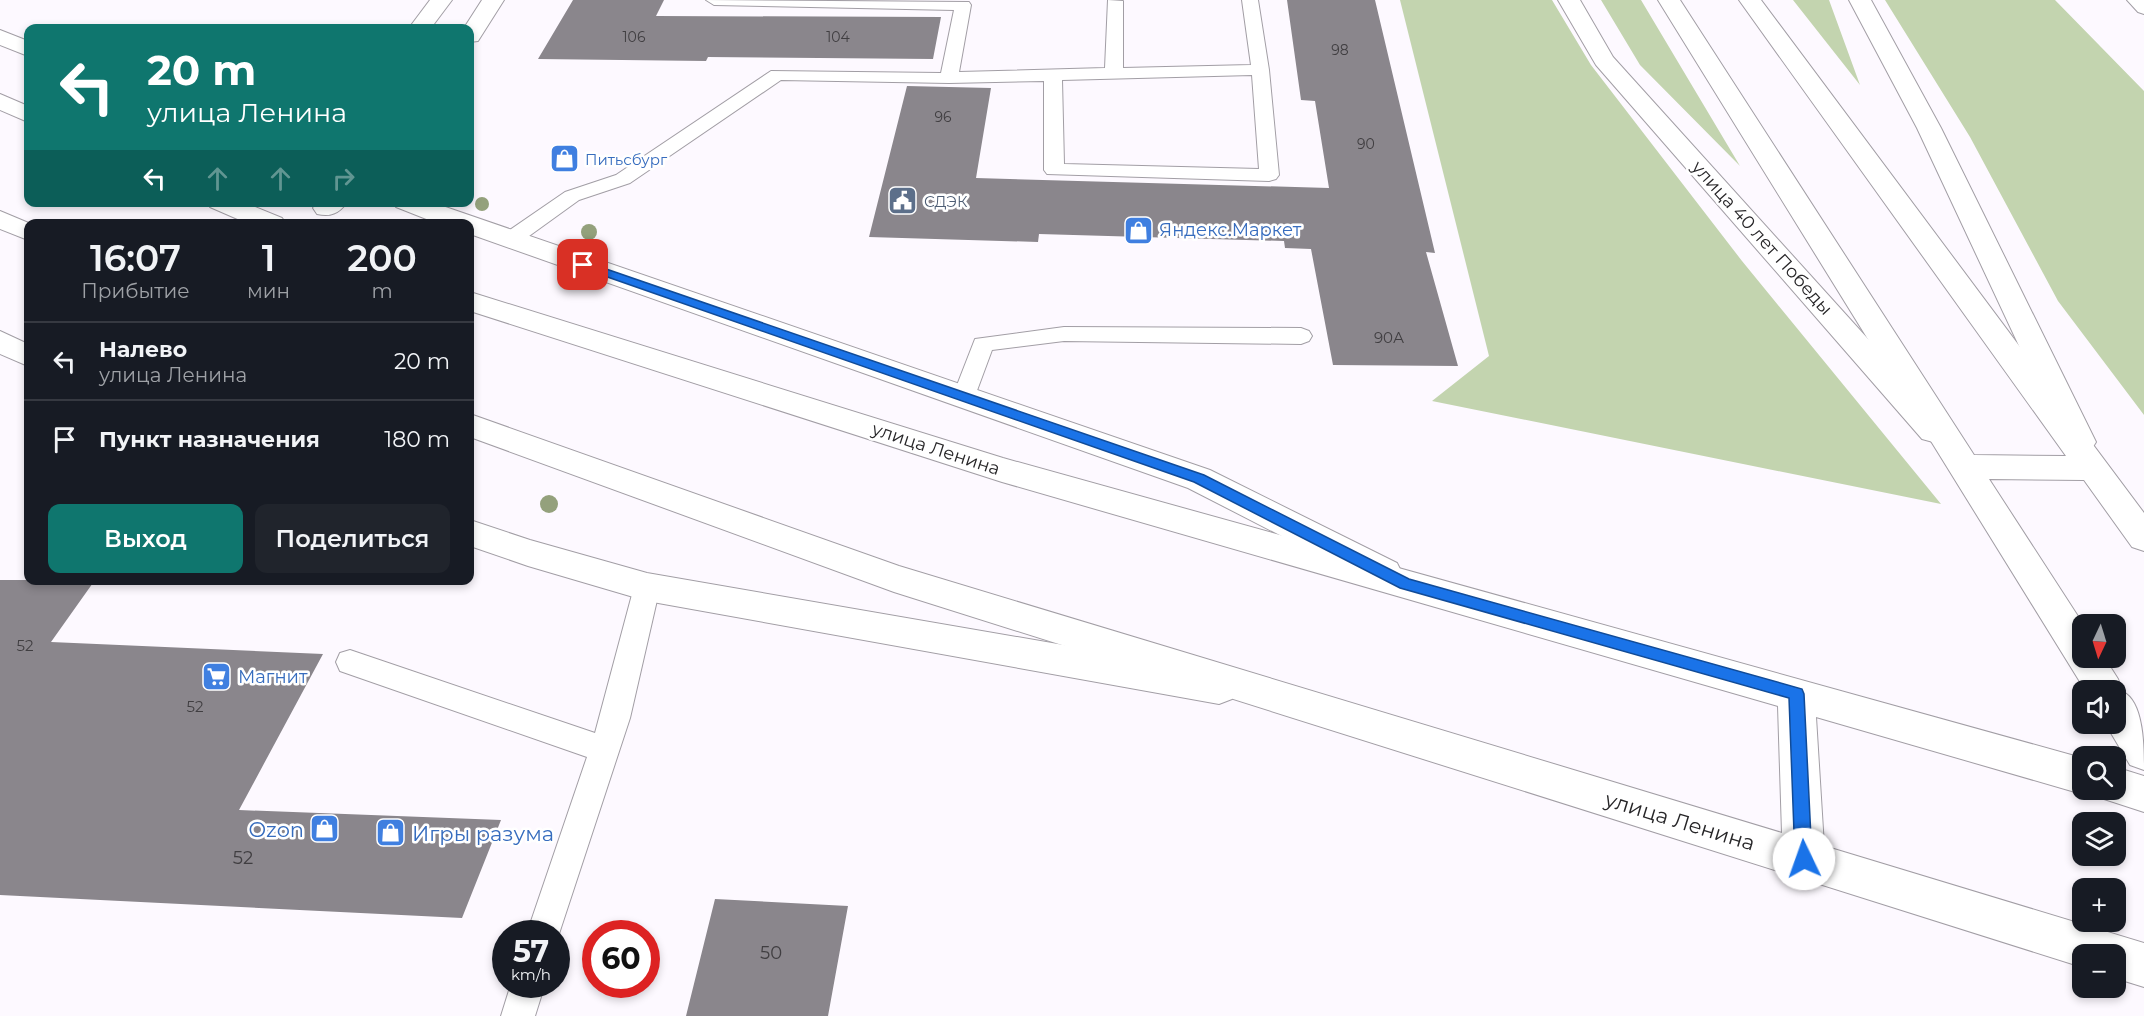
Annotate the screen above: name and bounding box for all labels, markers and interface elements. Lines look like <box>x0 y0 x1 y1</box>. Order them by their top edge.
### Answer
house number: 106 <box>623 28 646 46</box>
house number: 104 <box>826 28 851 46</box>
house number: 98 <box>1331 41 1349 59</box>
text: 20 m <box>147 44 256 96</box>
icon: left <box>48 48 126 126</box>
text: улица Ленина <box>147 96 347 129</box>
house number: 96 <box>934 108 952 126</box>
house number: 90 <box>1357 135 1375 153</box>
shop icon: Питьсбург <box>548 143 580 175</box>
place label: Питьсбург <box>585 150 668 169</box>
street label: улица 40 лет Победы <box>1686 156 1837 320</box>
icon: left <box>138 162 171 195</box>
icon: ahead <box>201 162 234 195</box>
icon: ahead <box>264 162 297 195</box>
icon: right <box>327 162 360 195</box>
public building icon: СДЭК <box>887 185 919 217</box>
place label: СДЭК <box>924 192 968 211</box>
shop icon: Яндекс.Маркет <box>1122 214 1154 246</box>
place label: Яндекс.Маркет <box>1159 219 1302 241</box>
text: 16:07 <box>90 236 181 280</box>
text: 1 <box>262 236 275 280</box>
text: 200 <box>347 236 417 280</box>
pin <box>557 239 608 290</box>
icon: arrive <box>566 248 599 281</box>
text: Прибытие <box>81 279 190 303</box>
text: мин <box>247 279 290 303</box>
text: m <box>371 279 393 303</box>
house number: 90А <box>1374 328 1404 347</box>
text: Налево <box>99 336 187 363</box>
icon: left <box>48 345 81 378</box>
text: 20 m <box>394 348 450 375</box>
text: улица Ленина <box>99 363 247 387</box>
street label: улица Ленина <box>868 418 1003 480</box>
icon: arrive <box>48 423 81 456</box>
text: Пункт назначения <box>99 426 320 453</box>
text: 180 m <box>384 426 450 453</box>
button: Выход <box>48 504 243 573</box>
button: Поделиться <box>255 504 450 573</box>
north arrow <box>2072 614 2126 668</box>
map controls <box>2072 614 2126 998</box>
house number: 52 <box>17 636 33 655</box>
supermarket icon: Магнит <box>201 661 233 693</box>
place label: Магнит <box>238 666 308 688</box>
button: sound <box>2072 680 2126 734</box>
house number: 52 <box>187 697 203 716</box>
button: search <box>2072 746 2126 800</box>
street label: улица Ленина <box>1601 786 1758 856</box>
button: layers <box>2072 812 2126 866</box>
shop icon: Ozon <box>309 813 341 845</box>
place label: Ozon <box>248 817 304 842</box>
shop icon: Игры разума <box>375 817 407 849</box>
place label: Игры разума <box>412 821 554 846</box>
position arrow <box>1772 827 1836 891</box>
house number: 52 <box>233 847 253 869</box>
button: + <box>2072 878 2126 932</box>
speed limit sign: 60 <box>582 920 660 998</box>
text: 57 <box>513 933 549 970</box>
house number: 50 <box>760 942 782 964</box>
button: − <box>2072 944 2126 998</box>
text: km/h <box>511 965 551 984</box>

